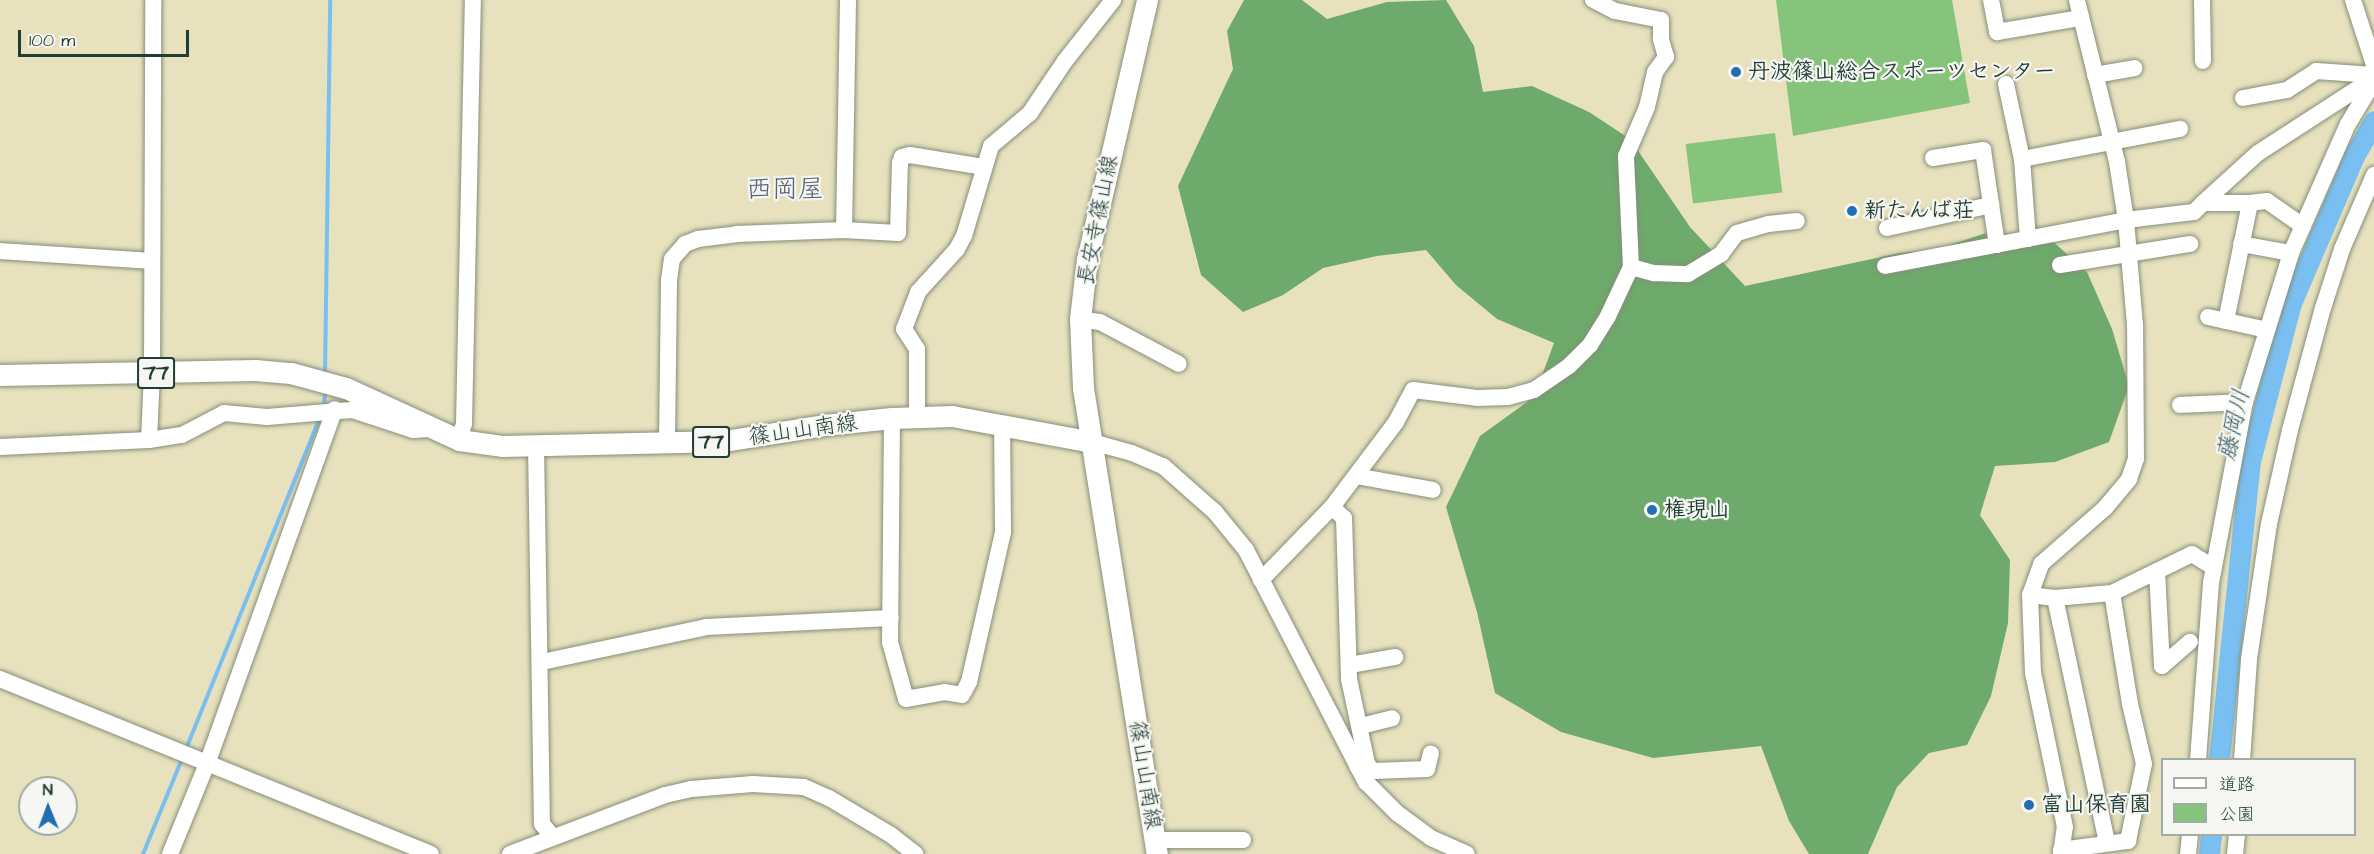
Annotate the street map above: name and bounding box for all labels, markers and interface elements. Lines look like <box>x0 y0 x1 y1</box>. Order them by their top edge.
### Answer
scale bar <box>21 18 192 56</box>
text: 100 m <box>29 28 75 53</box>
place label: 丹波篠山総合スポーツセンター <box>1748 59 2056 85</box>
marker: 丹波篠山総合スポーツセンター <box>1729 65 1743 79</box>
street label: 長安寺篠山線 <box>1072 153 1124 287</box>
district label: 西岡屋 <box>746 174 824 206</box>
place label: 新たんば荘 <box>1864 198 1974 224</box>
marker: 新たんば荘 <box>1845 204 1859 218</box>
road number: 77 <box>136 355 176 391</box>
water label: 藤岡川 <box>2213 387 2257 463</box>
street label: 篠山山南線 <box>747 409 859 451</box>
road number: 77 <box>692 424 730 460</box>
place label: 権現山 <box>1664 497 1730 523</box>
marker: 権現山 <box>1645 503 1659 517</box>
street label: 篠山山南線 <box>1123 719 1167 831</box>
legend <box>2161 758 2356 836</box>
text: 道路 <box>2219 772 2255 797</box>
north arrow <box>18 776 78 836</box>
text: N <box>43 779 53 801</box>
place label: 富山保育園 <box>2041 792 2151 818</box>
marker: 富山保育園 <box>2022 798 2036 812</box>
text: 公園 <box>2219 802 2255 827</box>

